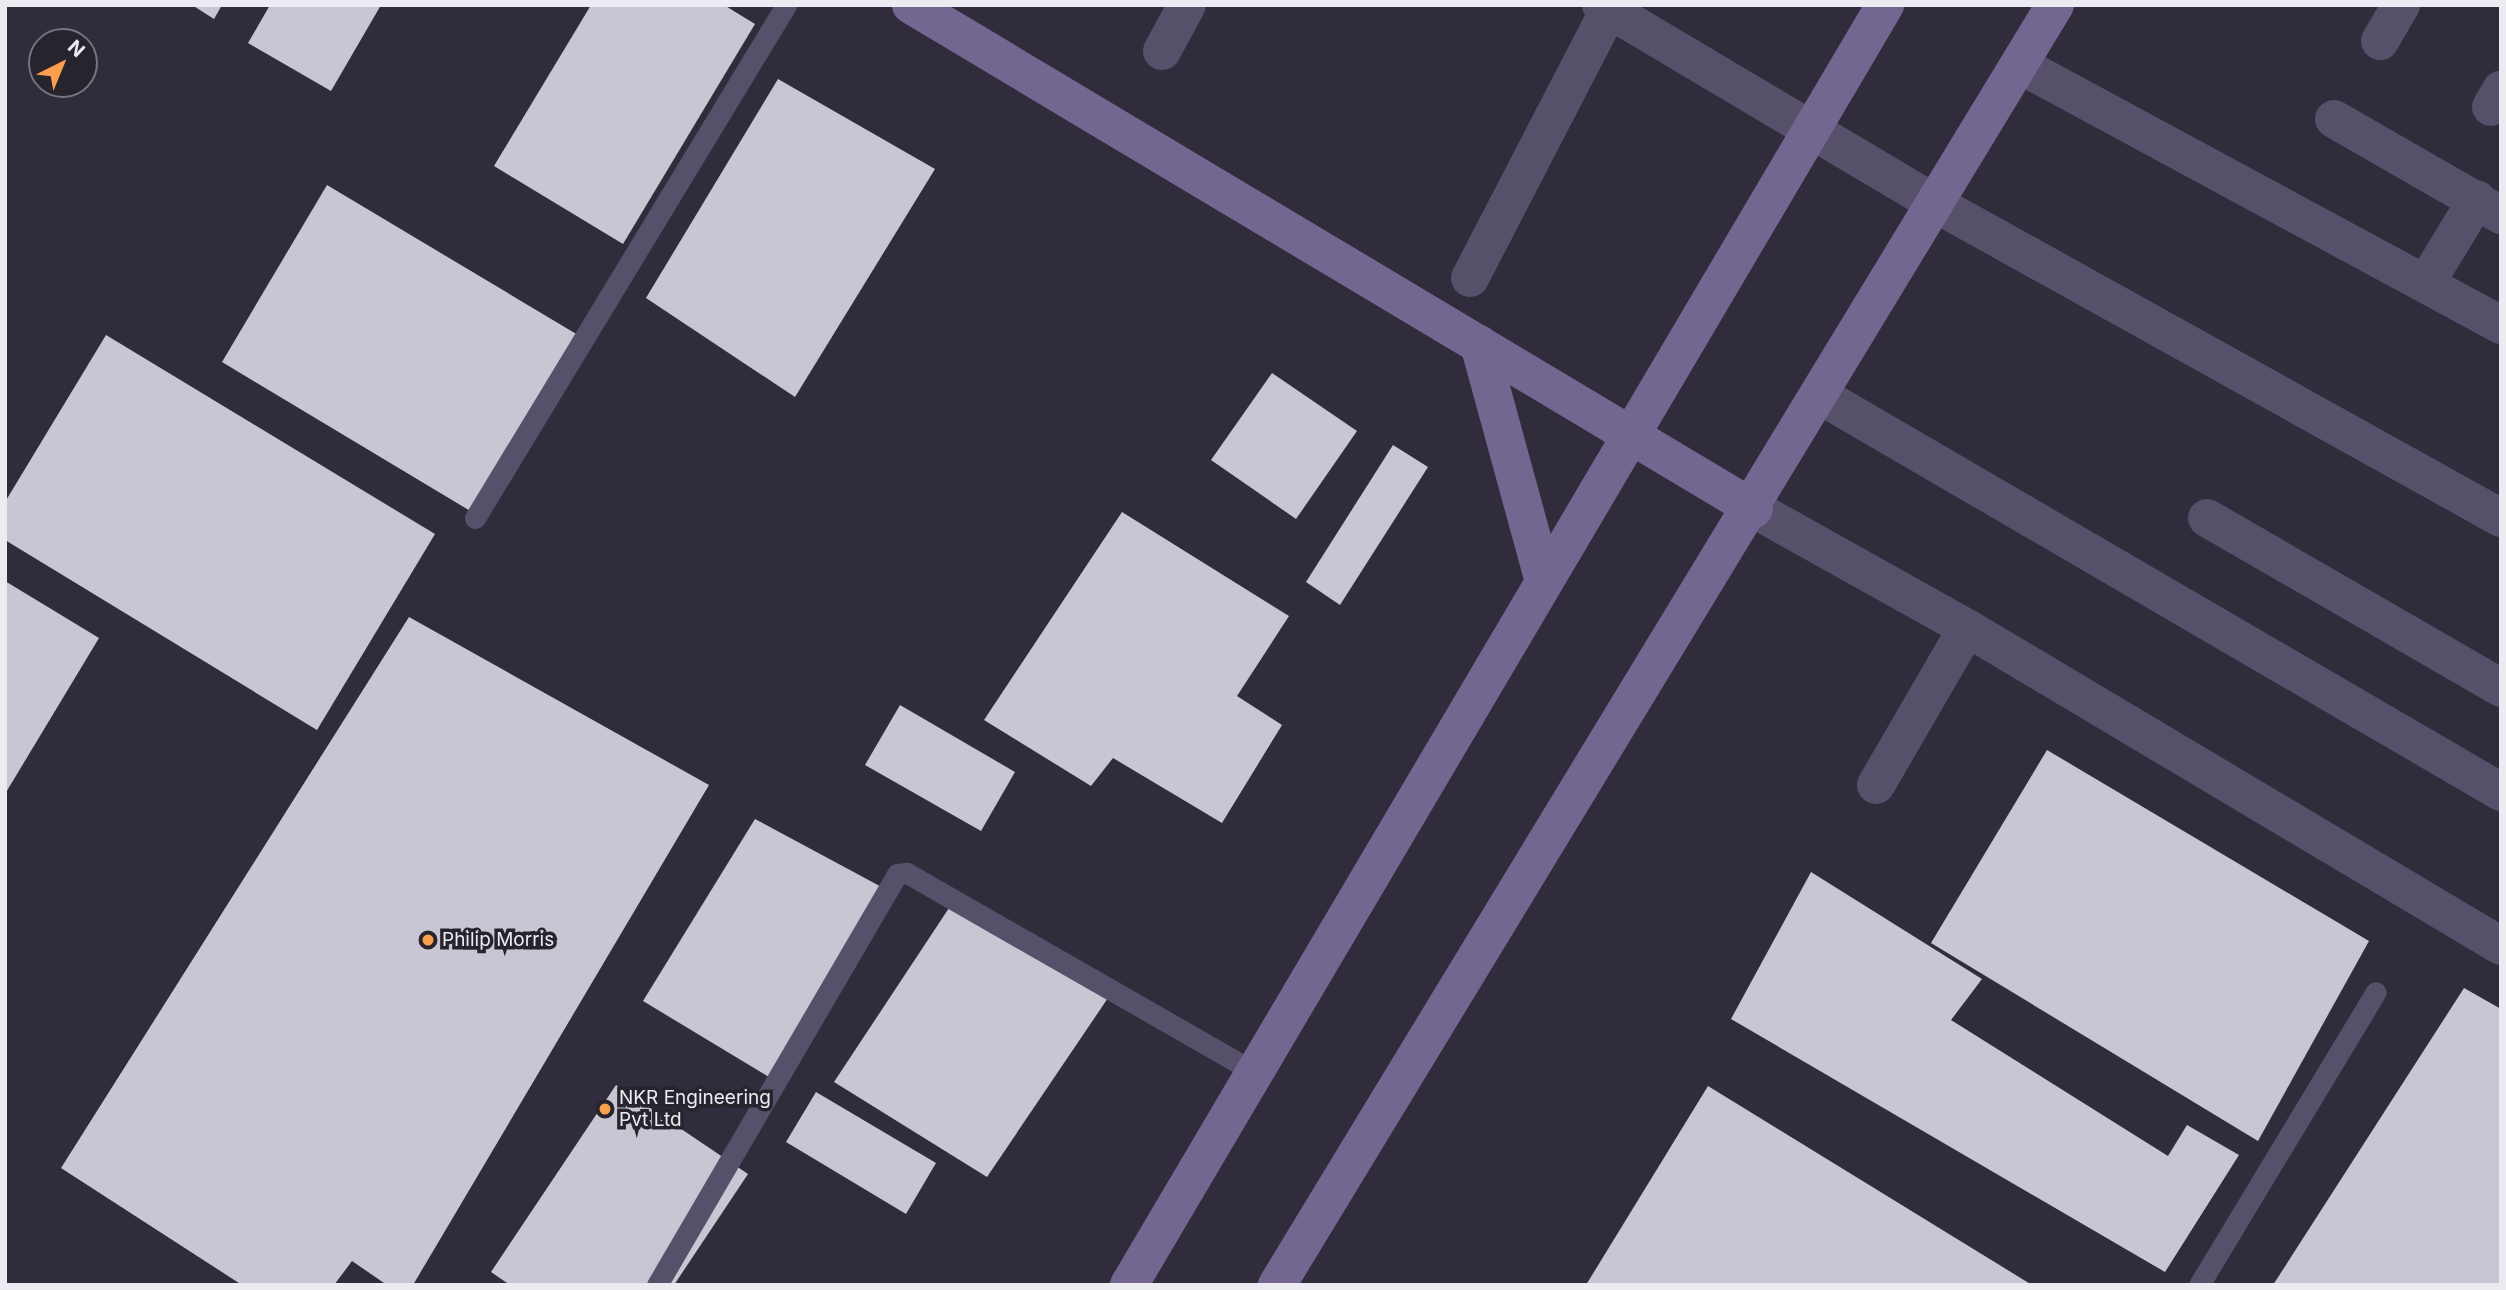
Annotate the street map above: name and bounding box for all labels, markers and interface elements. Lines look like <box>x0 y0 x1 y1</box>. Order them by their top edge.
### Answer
north arrow <box>28 28 98 98</box>
text: N <box>63 35 89 62</box>
place label: Philip Morris <box>442 929 554 951</box>
marker: Philip Morris <box>420 932 436 948</box>
place label: NKR Engineering Pvt Ltd <box>619 1087 771 1131</box>
marker: NKR Engineering Pvt Ltd <box>597 1101 613 1117</box>

